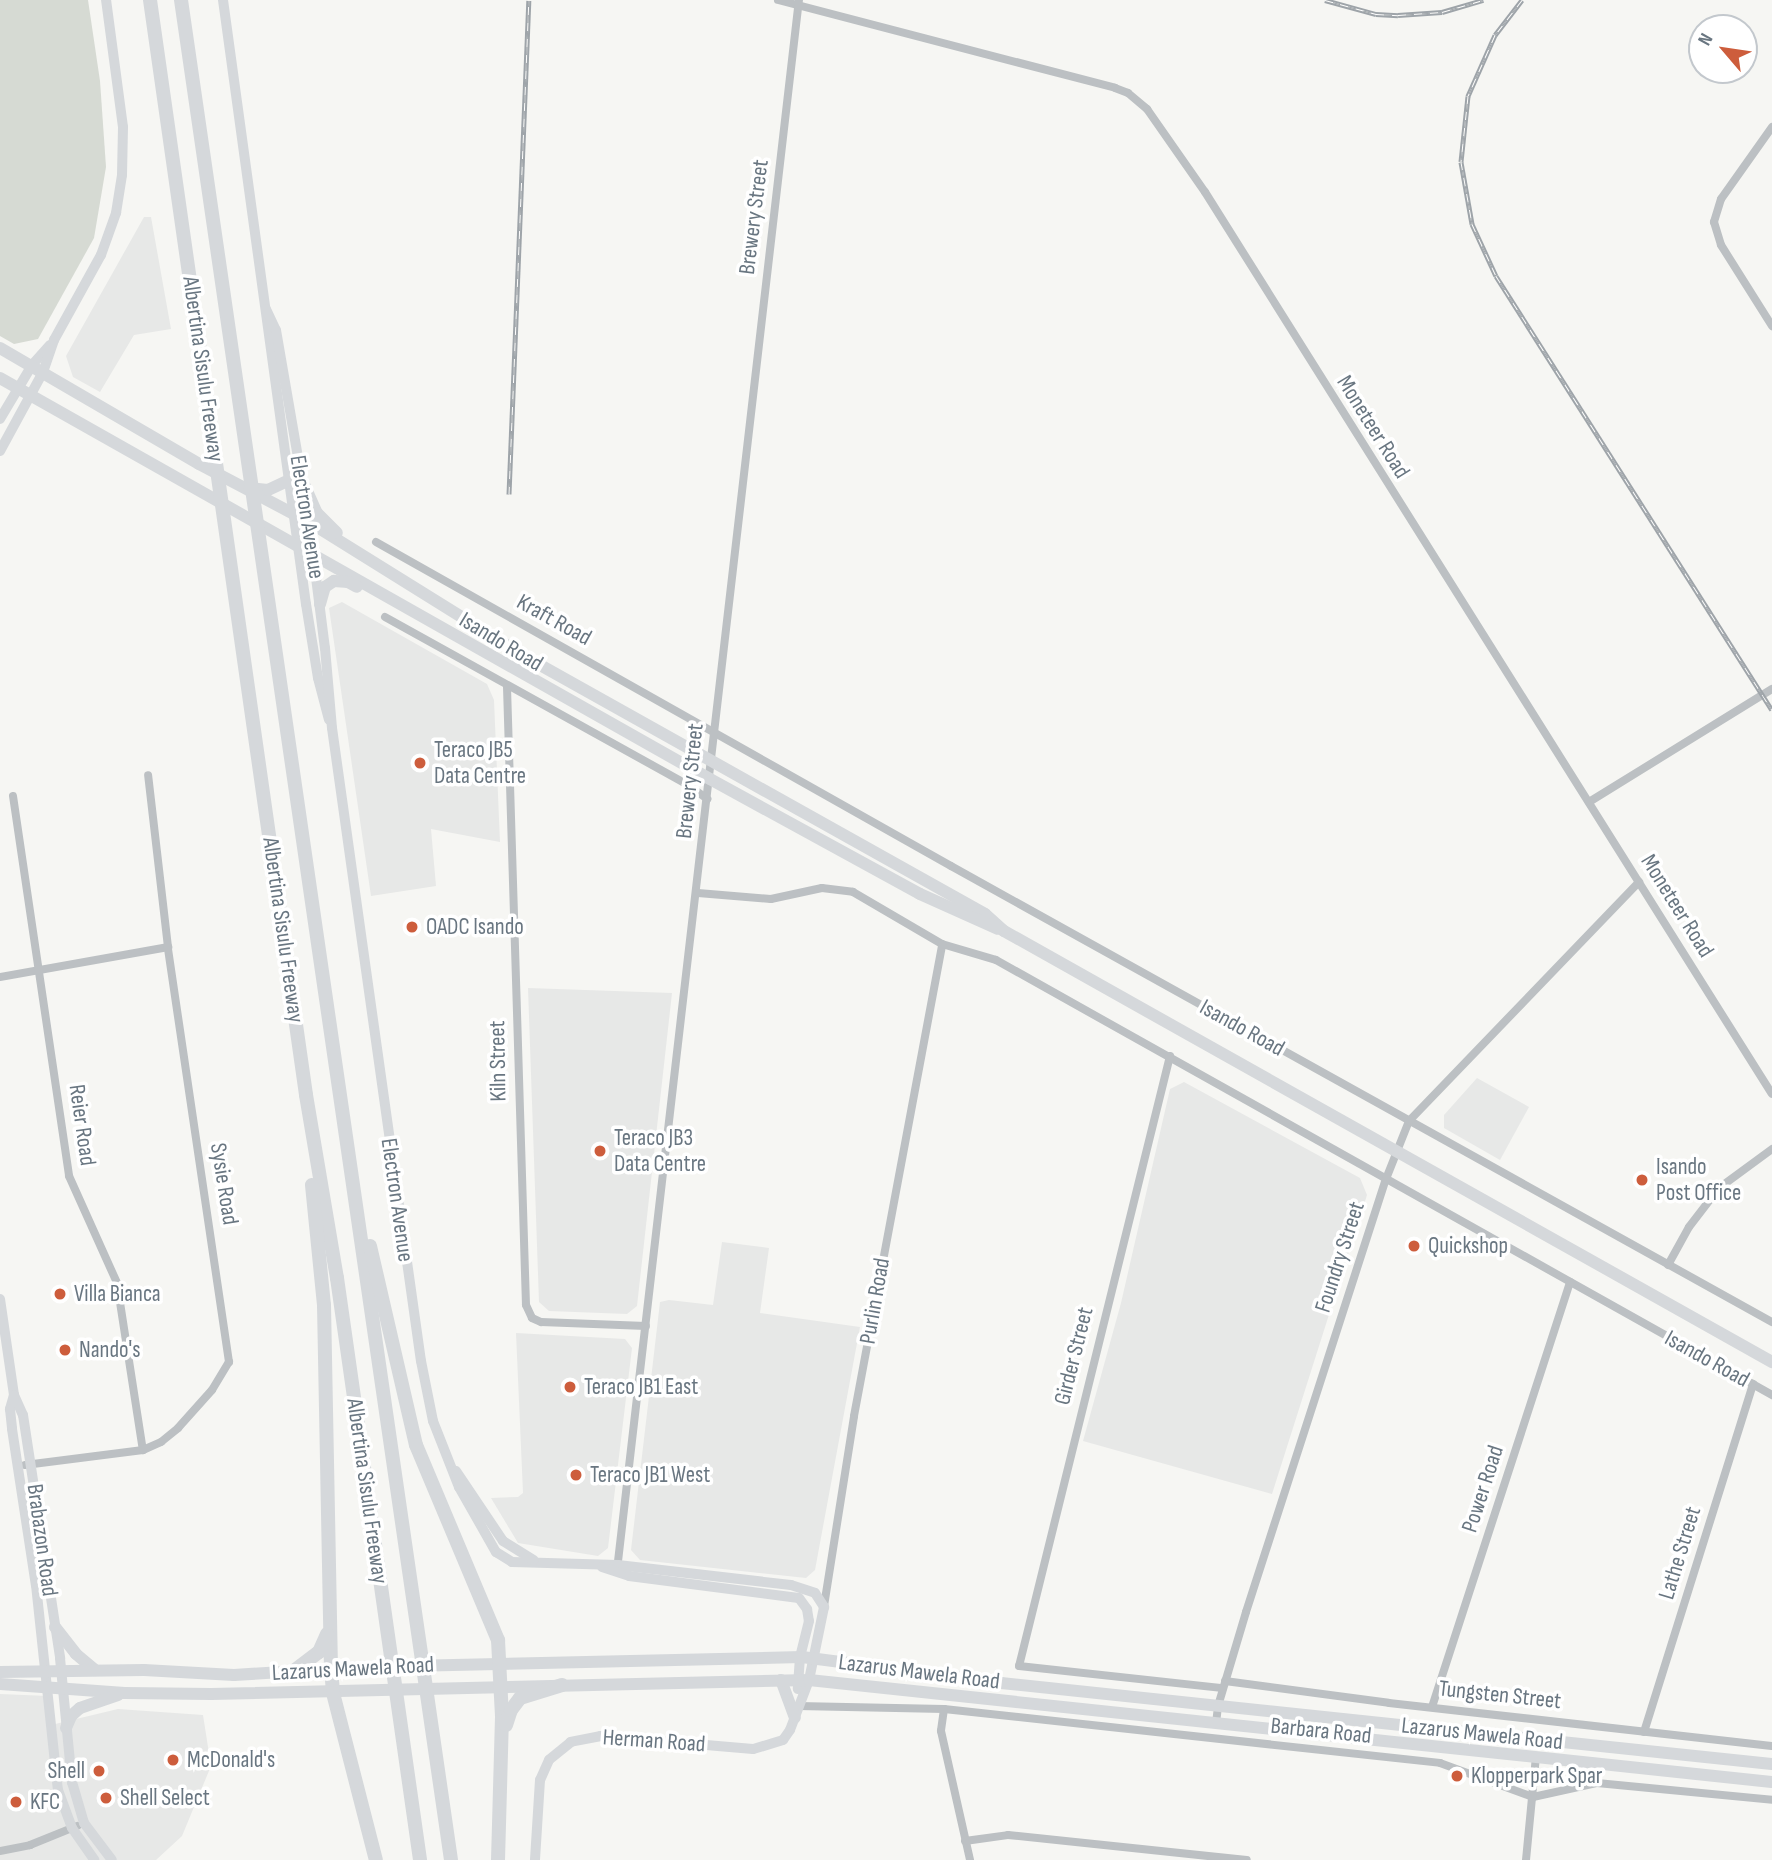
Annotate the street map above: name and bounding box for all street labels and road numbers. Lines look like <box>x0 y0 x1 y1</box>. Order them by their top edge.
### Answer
street label: Brewery Street <box>733 158 775 276</box>
street label: Albertina Sisulu Freeway <box>176 275 230 463</box>
street label: Moneteer Road <box>1331 370 1415 484</box>
street label: Electron Avenue <box>284 453 330 581</box>
street label: Kraft Road <box>512 588 596 652</box>
street label: Isando Road <box>454 606 548 678</box>
street label: Brewery Street <box>670 722 710 840</box>
street label: Albertina Sisulu Freeway <box>256 836 310 1024</box>
street label: Moneteer Road <box>1635 849 1719 963</box>
street label: Isando Road <box>1195 993 1289 1063</box>
street label: Kiln Street <box>483 1020 513 1102</box>
street label: Reier Road <box>63 1083 101 1167</box>
street label: Electron Avenue <box>375 1136 419 1264</box>
street label: Sysie Road <box>204 1141 244 1227</box>
street label: Foundry Street <box>1309 1198 1371 1316</box>
street label: Purlin Road <box>854 1256 896 1346</box>
street label: Girder Street <box>1049 1304 1099 1408</box>
street label: Isando Road <box>1660 1324 1754 1394</box>
street label: Albertina Sisulu Freeway <box>340 1397 394 1585</box>
street label: Power Road <box>1456 1442 1510 1536</box>
street label: Brabazon Road <box>20 1482 64 1598</box>
street label: Lathe Street <box>1653 1503 1707 1603</box>
street label: Lazarus Mawela Road <box>837 1648 1001 1696</box>
street label: Lazarus Mawela Road <box>271 1651 435 1687</box>
street label: Tungsten Street <box>1438 1675 1562 1715</box>
street label: Barbara Road <box>1269 1712 1373 1750</box>
street label: Lazarus Mawela Road <box>1400 1712 1564 1756</box>
street label: Herman Road <box>602 1724 706 1758</box>

